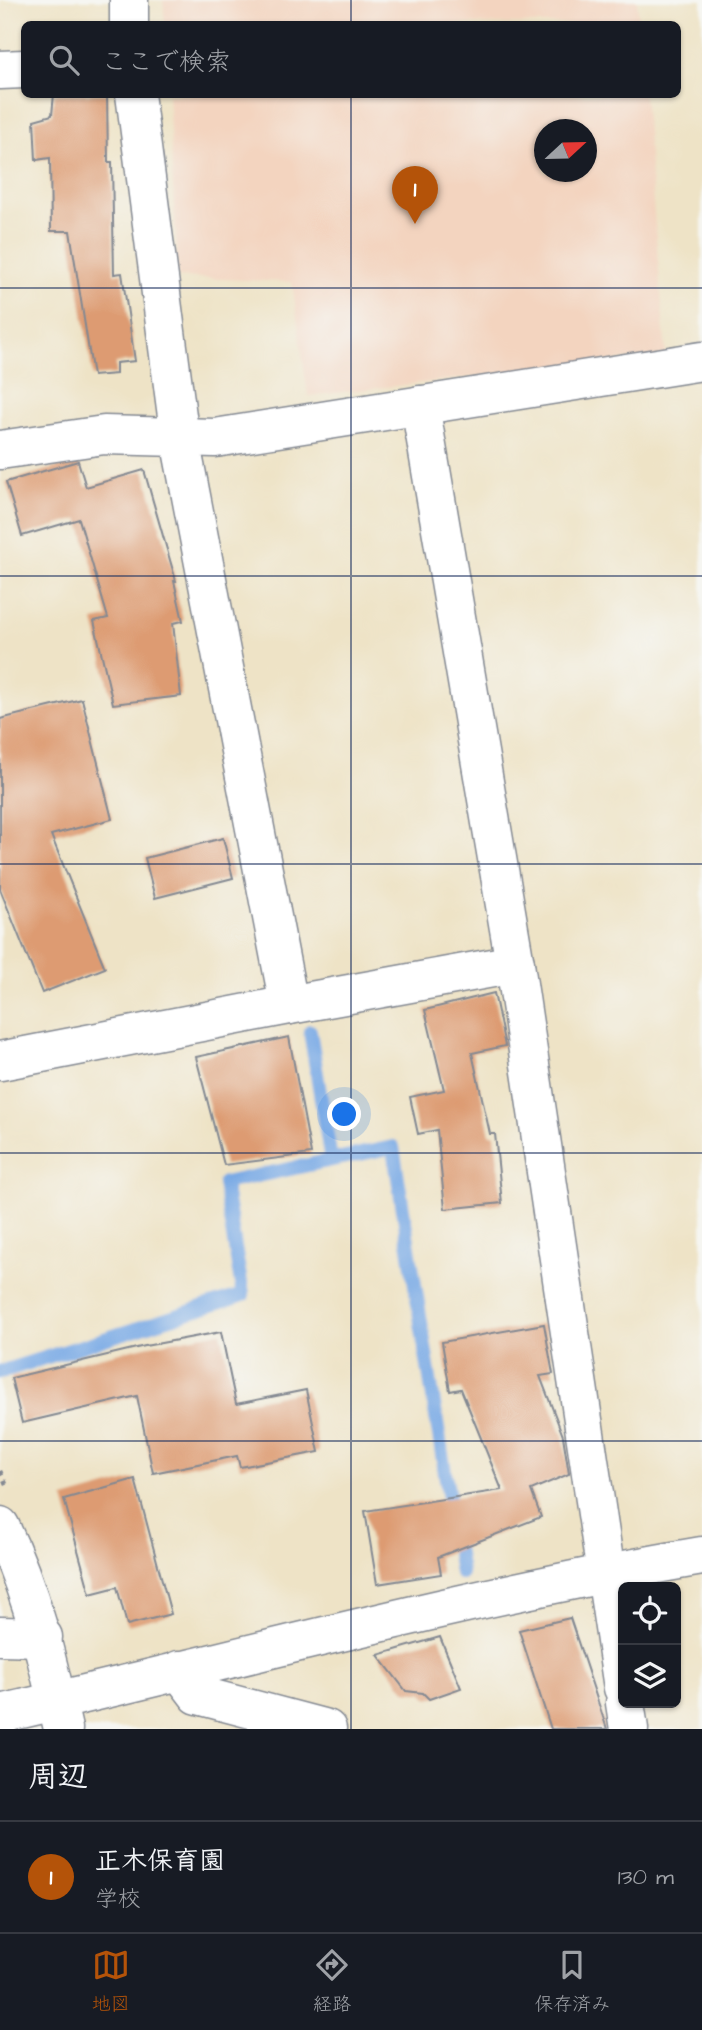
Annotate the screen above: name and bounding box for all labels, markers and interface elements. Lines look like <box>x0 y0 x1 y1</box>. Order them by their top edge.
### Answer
search box <box>21 21 681 98</box>
icon: search <box>45 41 83 79</box>
text: ここで検索 <box>101 44 231 80</box>
north arrow <box>534 119 597 182</box>
pin: 1 <box>392 166 438 224</box>
your location <box>327 1097 361 1131</box>
map controls <box>618 1582 681 1708</box>
button: locate <box>618 1582 681 1645</box>
button: layers <box>618 1645 681 1708</box>
text: 周辺 <box>28 1756 88 1798</box>
text: 正木保育園 <box>95 1843 225 1879</box>
text: 1 <box>50 1861 52 1893</box>
text: 130 m <box>618 1861 674 1893</box>
text: 学校 <box>95 1883 141 1915</box>
tab: 地図 <box>92 1946 130 2018</box>
tab: 経路 <box>313 1946 351 2018</box>
tab: 保存済み <box>534 1946 610 2018</box>

